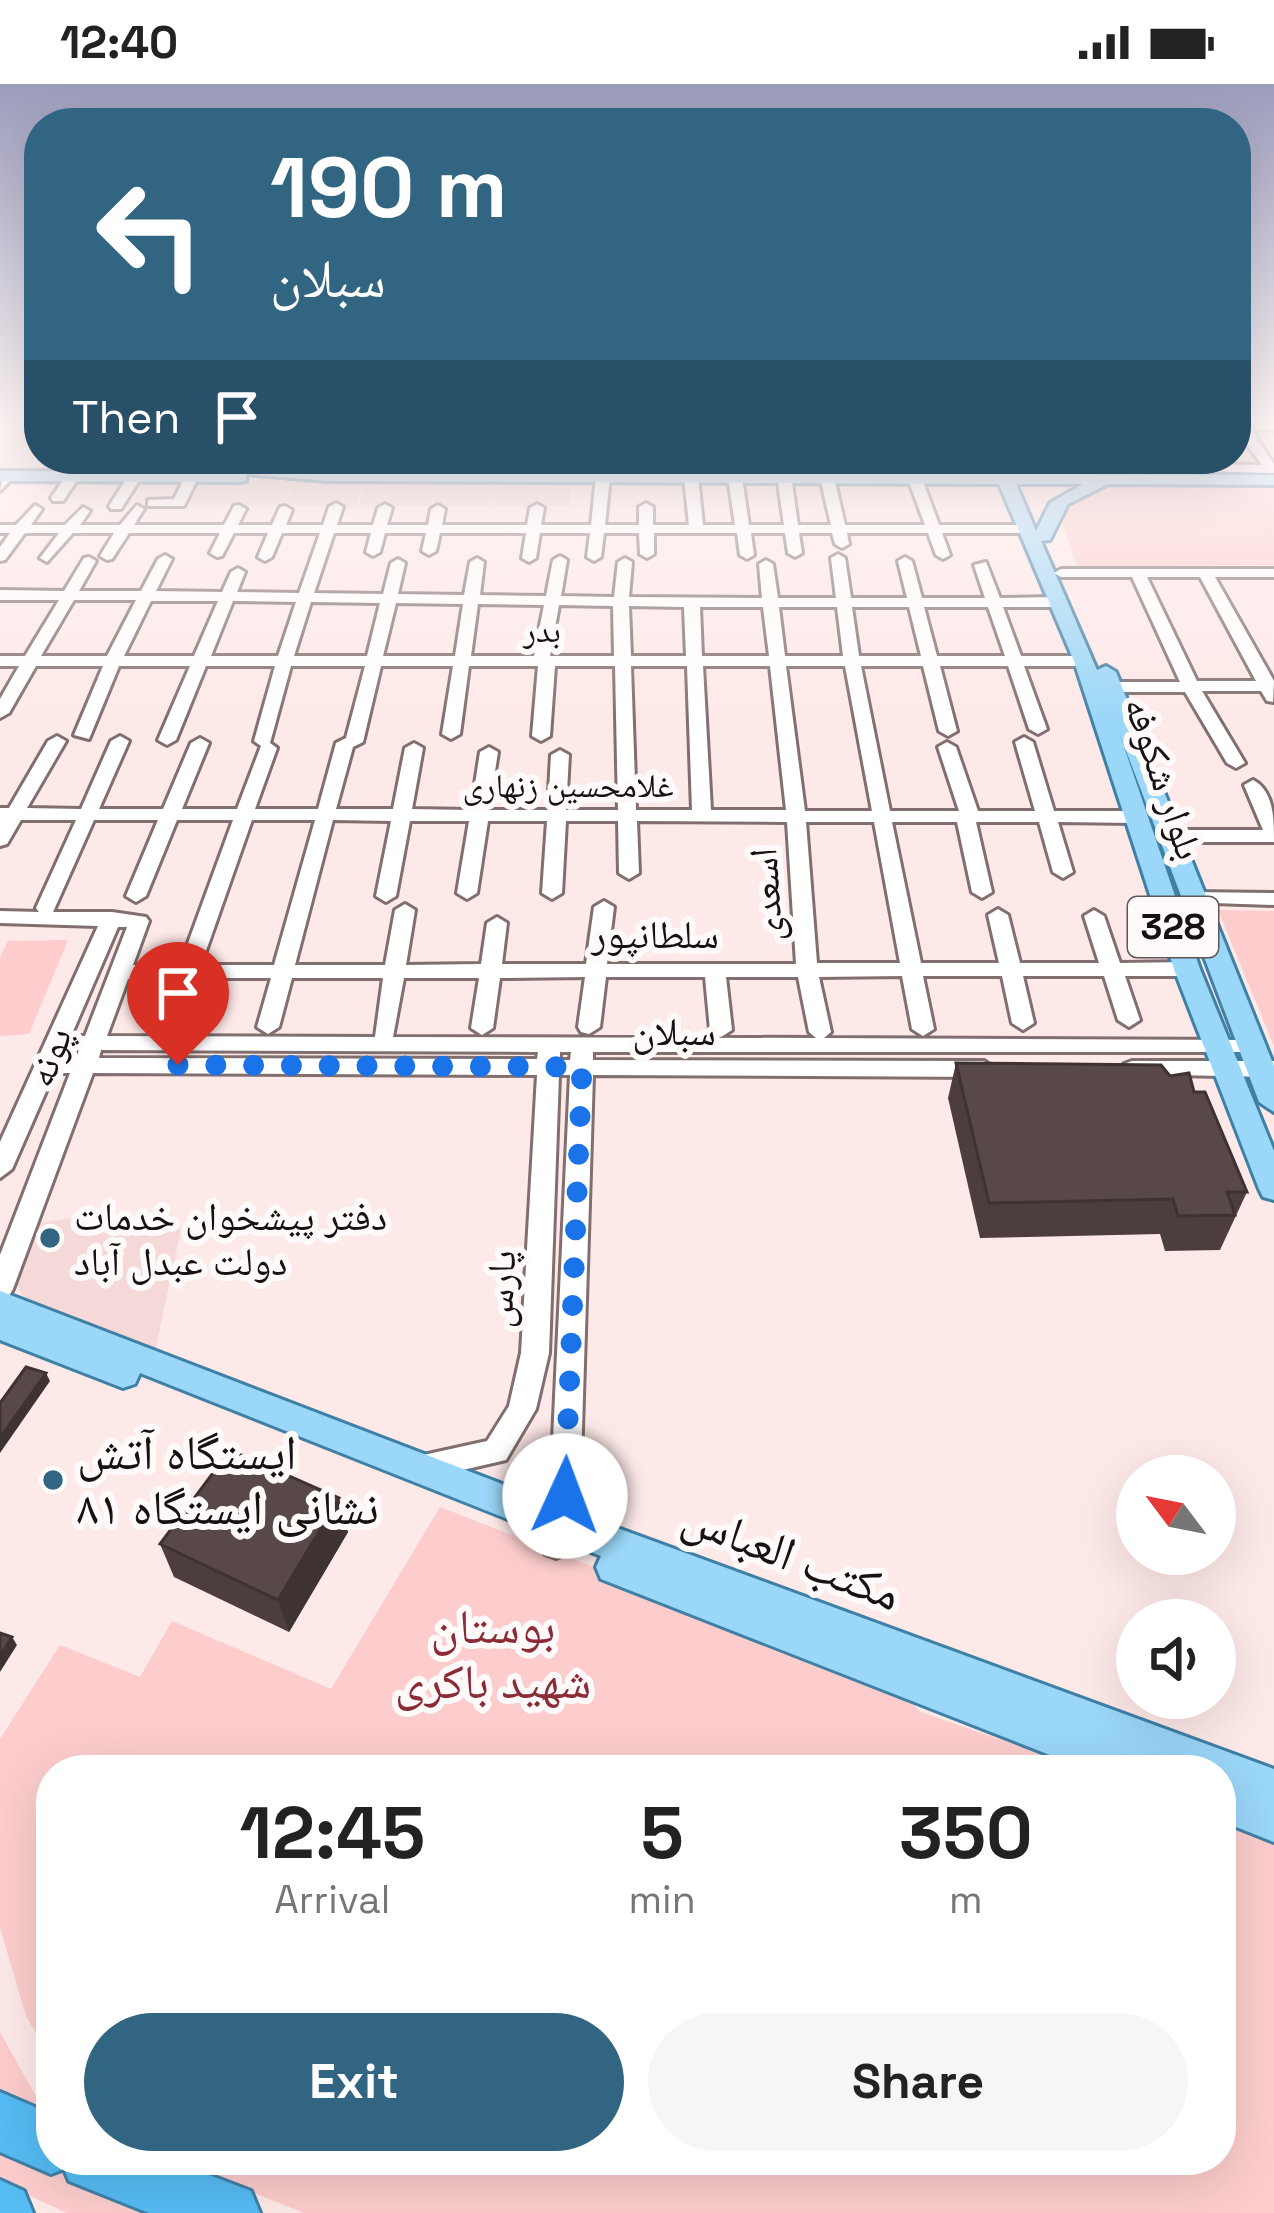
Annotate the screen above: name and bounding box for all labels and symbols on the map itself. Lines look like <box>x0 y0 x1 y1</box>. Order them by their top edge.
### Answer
street label: بدر <box>522 610 561 652</box>
street label: بلوار شکوفه <box>1113 690 1215 866</box>
street label: غلامحسین زنهاری <box>462 765 674 807</box>
street label: اسعدی <box>738 847 794 943</box>
road number: 328 <box>1128 897 1218 957</box>
street label: سلطانپور <box>590 910 719 959</box>
pin <box>127 942 229 1065</box>
street label: سبلان <box>632 1007 716 1056</box>
street label: پونه <box>15 1020 83 1094</box>
place label: دفتر پیشخوان خدمات دولت عبدل آباد <box>74 1192 387 1286</box>
marker: دفتر پیشخوان خدمات دولت عبدل آباد <box>37 1225 63 1251</box>
street label: پارس <box>473 1249 527 1329</box>
place label: ایستگاه آتش نشانی ایستگاه ۸۱ <box>77 1422 379 1538</box>
position arrow <box>502 1433 628 1559</box>
north arrow <box>1116 1455 1236 1575</box>
marker: ایستگاه آتش نشانی ایستگاه ۸۱ <box>40 1467 66 1493</box>
street label: مکتب العباس <box>674 1485 910 1625</box>
park label: بوستان شهید باکری <box>395 1596 591 1712</box>

